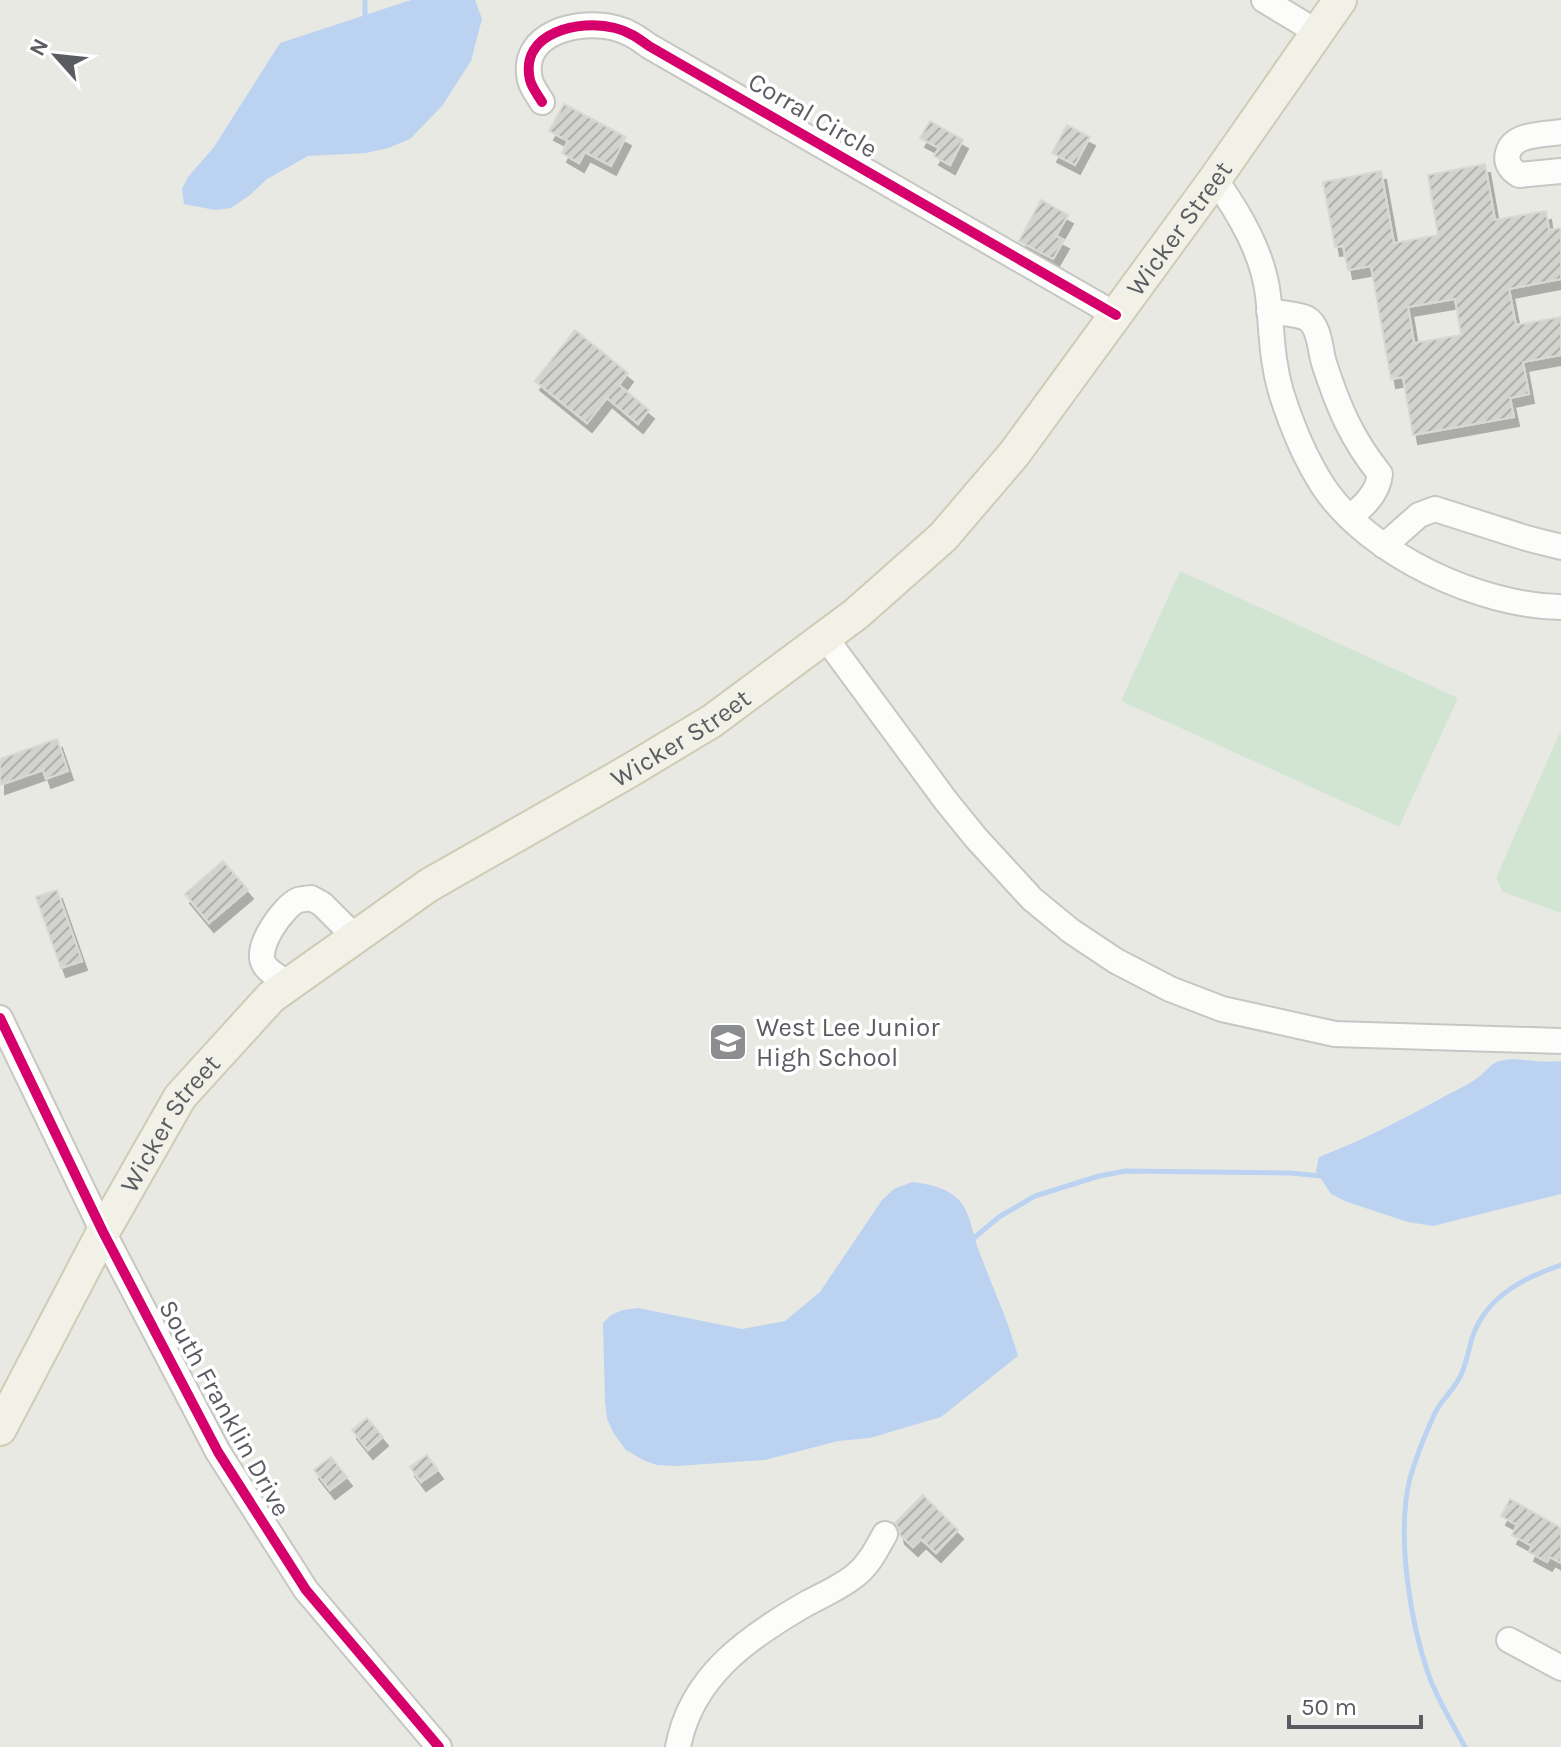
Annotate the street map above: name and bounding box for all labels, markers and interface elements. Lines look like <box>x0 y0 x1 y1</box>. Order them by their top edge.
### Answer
north arrow <box>16 16 96 96</box>
text: N <box>24 34 54 60</box>
street label: Corral Circle <box>743 66 883 165</box>
street label: Wicker Street <box>1120 155 1239 302</box>
street label: Wicker Street <box>605 683 757 794</box>
place label: West Lee Junior High School <box>756 1012 940 1073</box>
school or university icon: West Lee Junior High School <box>707 1021 749 1063</box>
street label: Wicker Street <box>114 1048 227 1198</box>
street label: South Franklin Drive <box>152 1295 297 1522</box>
scale bar <box>1289 1679 1421 1729</box>
text: 50 m <box>1301 1693 1357 1721</box>

